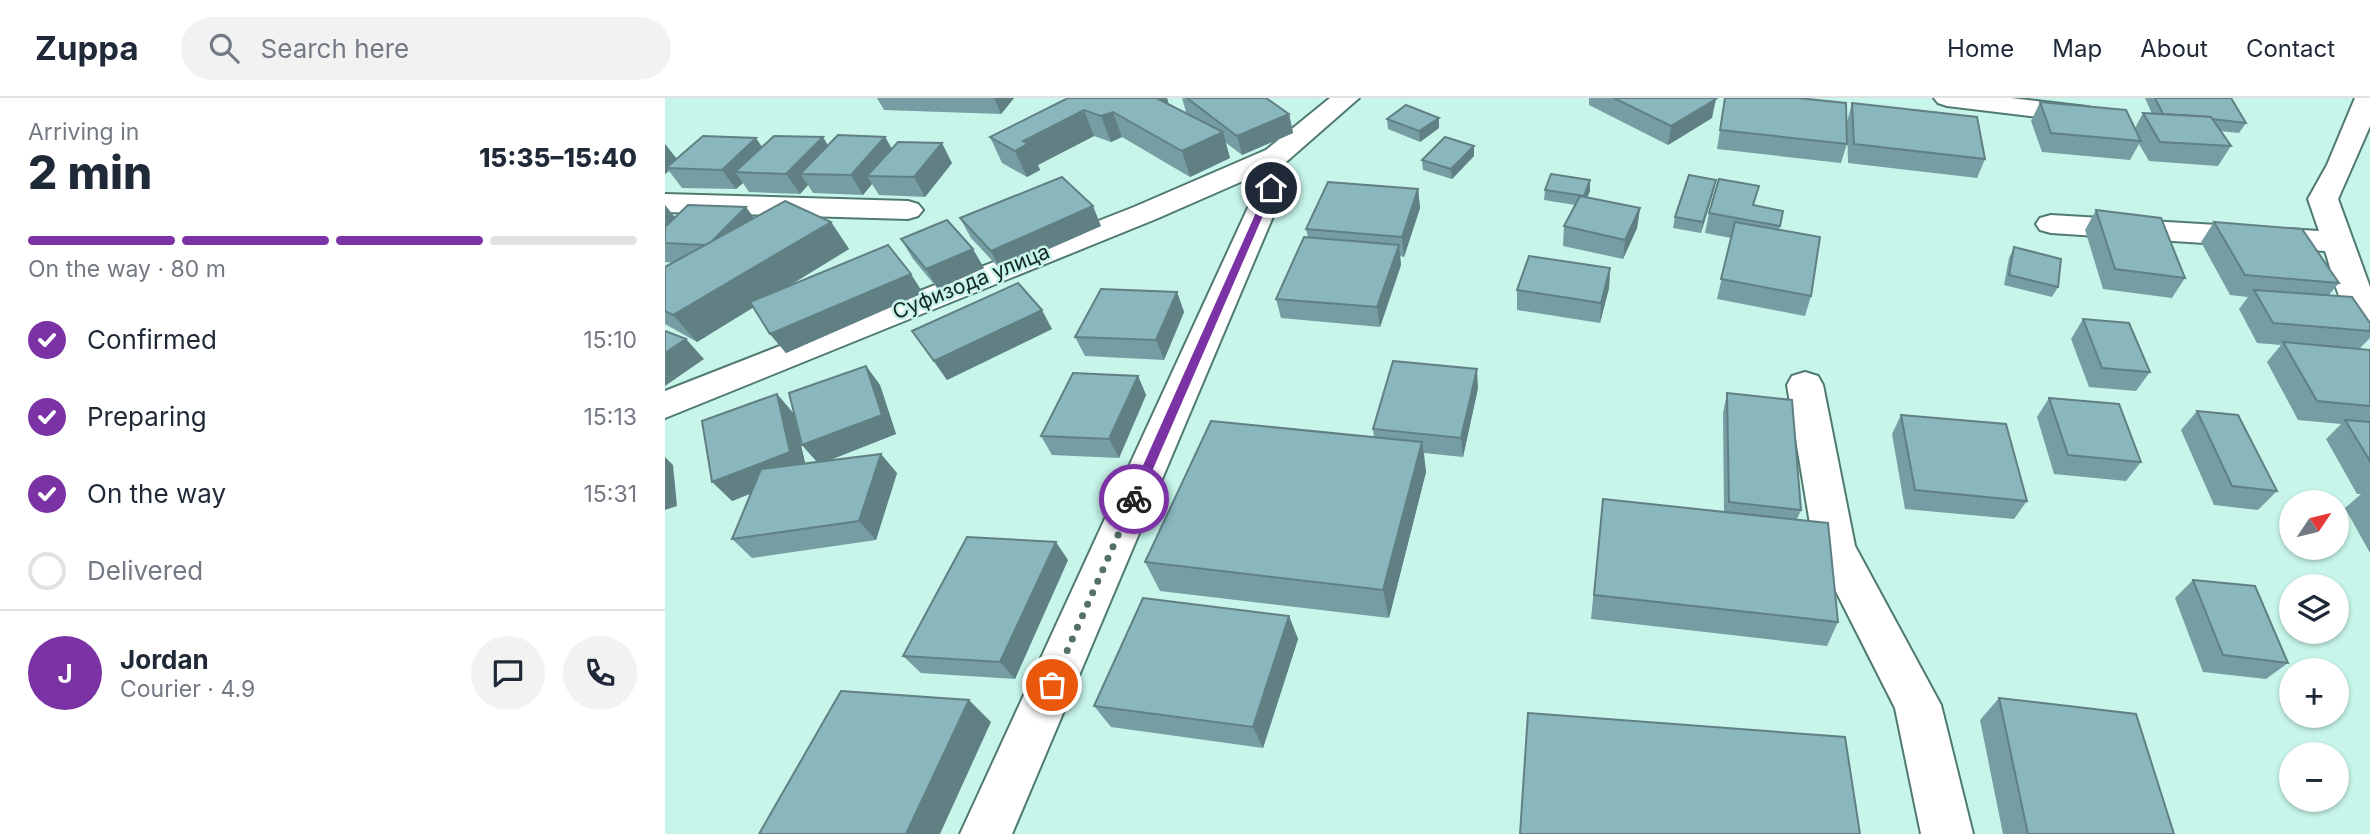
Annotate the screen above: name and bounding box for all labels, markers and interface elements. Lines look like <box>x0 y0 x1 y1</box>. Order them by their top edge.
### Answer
search box <box>181 17 671 80</box>
text: Zuppa <box>35 28 139 68</box>
icon: search <box>205 29 243 67</box>
text: Search here <box>261 33 409 64</box>
text: Home <box>1947 34 2014 63</box>
text: Map <box>2052 34 2102 63</box>
text: About <box>2140 34 2208 63</box>
text: Contact <box>2246 34 2335 63</box>
text: Arriving in <box>28 118 139 146</box>
text: 15:35–15:40 <box>479 142 637 173</box>
text: 2 min <box>28 144 152 200</box>
pin <box>1241 158 1301 218</box>
icon: home <box>1252 169 1290 207</box>
street label: Суфизода улица <box>889 239 1053 324</box>
text: On the way · 80 m <box>28 255 226 283</box>
icon: check <box>28 321 66 359</box>
text: Confirmed <box>87 324 217 355</box>
text: 15:10 <box>583 326 637 354</box>
icon: check <box>28 398 66 436</box>
text: Preparing <box>87 401 207 432</box>
text: 15:13 <box>583 403 637 431</box>
courier <box>1099 464 1169 534</box>
icon: check <box>28 475 66 513</box>
text: On the way <box>87 478 226 509</box>
text: 15:31 <box>583 480 637 508</box>
icon: bike <box>1115 480 1153 518</box>
north arrow <box>2279 490 2349 560</box>
map controls <box>2279 490 2349 812</box>
text: Delivered <box>87 555 203 586</box>
button: layers <box>2279 574 2349 644</box>
button: chat <box>471 636 545 710</box>
button: phone <box>563 636 637 710</box>
text: Jordan <box>120 644 209 675</box>
pin <box>1022 655 1082 715</box>
text: J <box>57 658 73 689</box>
button: + <box>2279 658 2349 728</box>
icon: bag <box>1033 666 1071 704</box>
text: Courier · 4.9 <box>120 675 255 703</box>
button: − <box>2279 742 2349 812</box>

